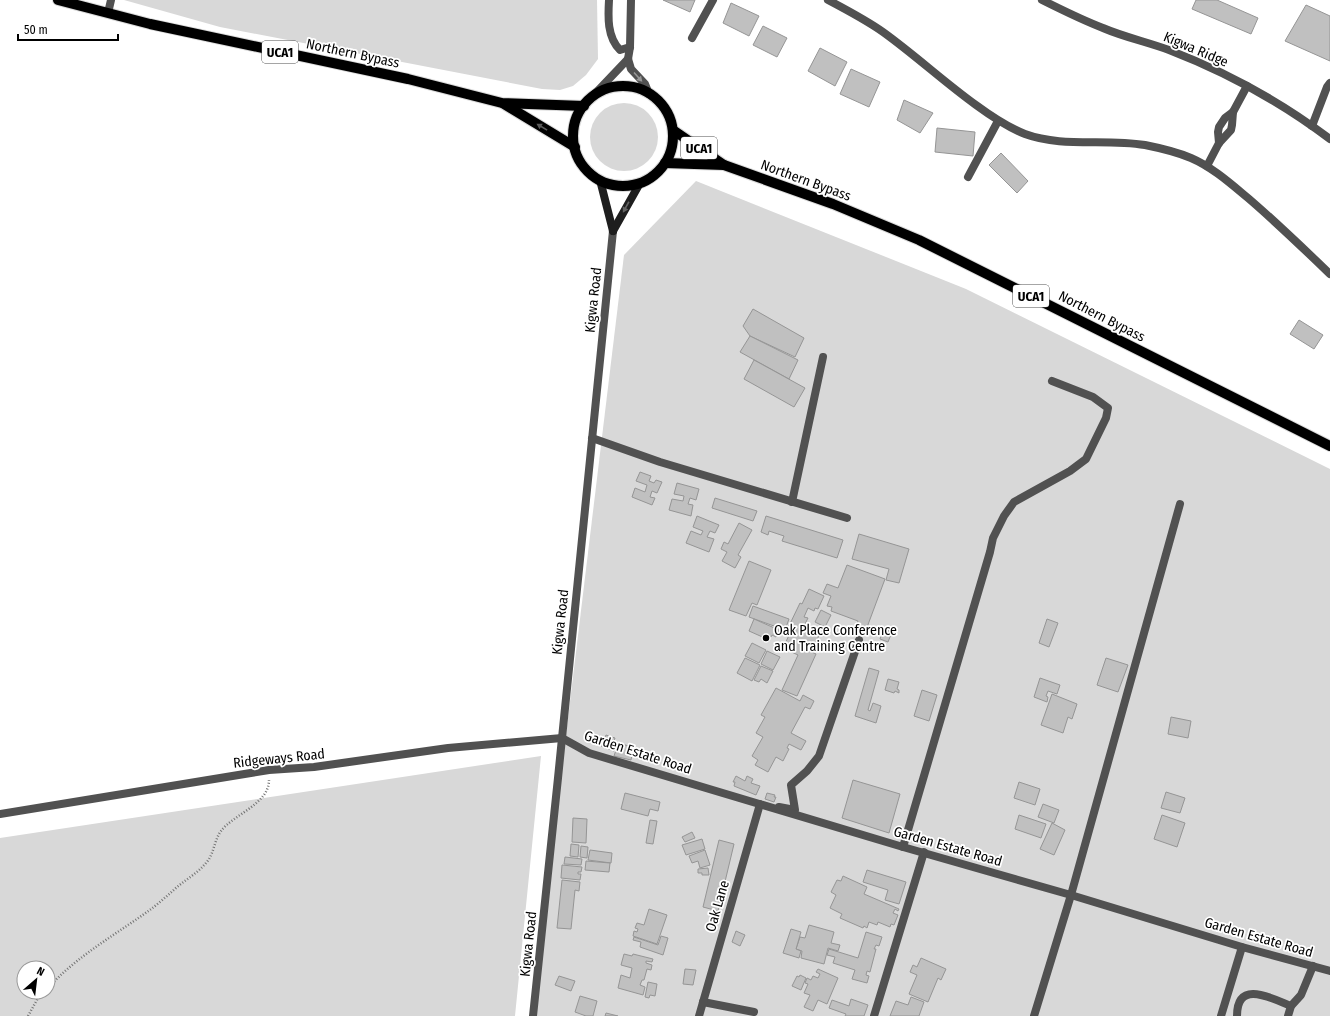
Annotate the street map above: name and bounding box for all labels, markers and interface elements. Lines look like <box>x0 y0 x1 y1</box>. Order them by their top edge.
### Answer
scale bar <box>18 16 118 42</box>
text: 50 m <box>24 23 48 37</box>
street label: Kigwa Ridge <box>1161 28 1231 71</box>
street label: Northern Bypass <box>305 35 401 72</box>
road number: UCA1 <box>262 41 298 63</box>
one-way arrow <box>634 71 643 82</box>
one-way arrow <box>536 123 548 130</box>
road number: UCA1 <box>681 137 717 159</box>
street label: Northern Bypass <box>758 156 853 205</box>
one-way arrow <box>623 201 630 213</box>
street label: Kigwa Road <box>582 266 605 334</box>
road number: UCA1 <box>1013 285 1049 307</box>
street label: Northern Bypass <box>1056 287 1148 346</box>
street label: Kigwa Road <box>549 588 572 656</box>
place label: Oak Place Conference and Training Centre <box>774 622 897 655</box>
marker: Oak Place Conference and Training Centre <box>761 633 771 643</box>
street label: Garden Estate Road <box>582 727 694 778</box>
street label: Ridgeways Road <box>232 745 326 772</box>
street label: Garden Estate Road <box>892 823 1004 870</box>
street label: Oak Lane <box>702 878 733 934</box>
street label: Kigwa Road <box>517 910 540 978</box>
street label: Garden Estate Road <box>1203 914 1315 961</box>
north arrow <box>16 960 56 1000</box>
text: N <box>34 964 46 979</box>

